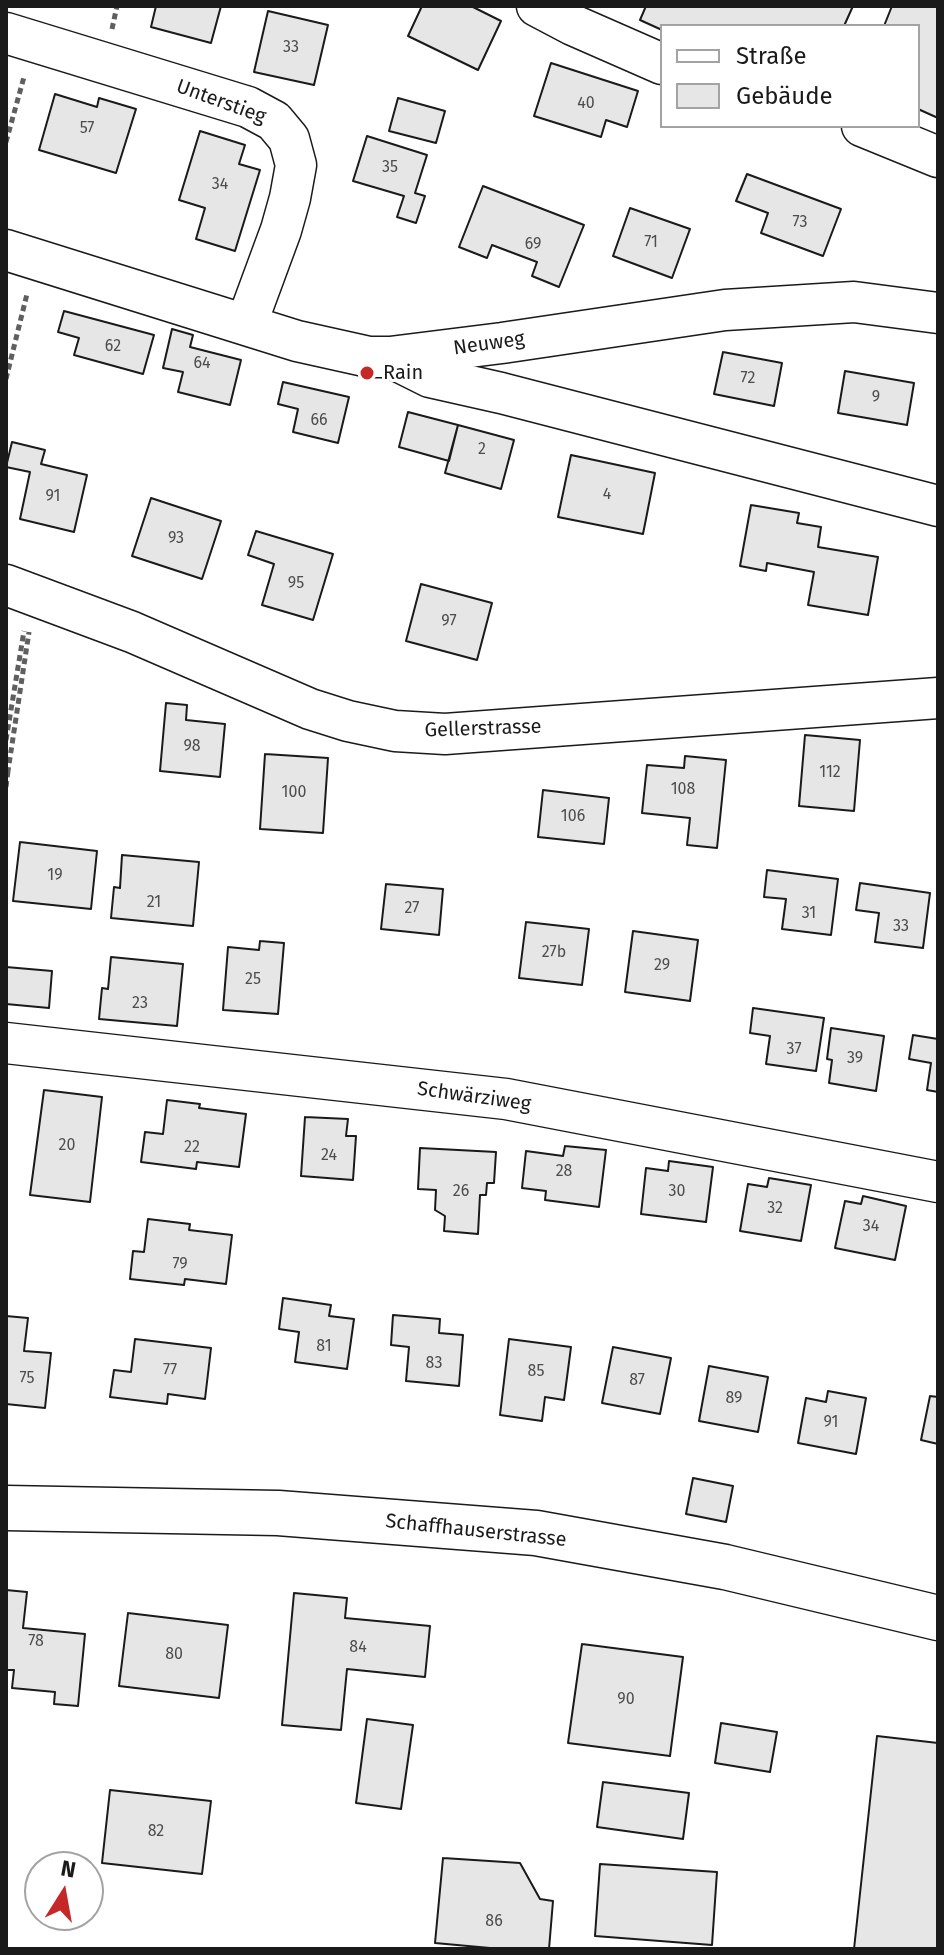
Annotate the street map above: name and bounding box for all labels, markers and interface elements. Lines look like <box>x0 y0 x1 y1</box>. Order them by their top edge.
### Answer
legend <box>660 24 920 128</box>
house number: 33 <box>283 38 299 58</box>
text: Straße <box>736 42 807 70</box>
street label: Unterstieg <box>173 75 269 129</box>
text: Gebäude <box>736 82 833 110</box>
house number: 40 <box>577 94 595 114</box>
house number: 57 <box>80 119 94 139</box>
house number: 35 <box>382 158 398 178</box>
house number: 34 <box>212 175 228 195</box>
house number: 73 <box>793 213 807 233</box>
house number: 71 <box>644 233 658 253</box>
house number: 69 <box>525 235 541 255</box>
street label: Neuweg <box>452 327 526 361</box>
house number: 62 <box>105 337 121 357</box>
house number: 64 <box>193 354 211 374</box>
place label: Rain <box>383 361 423 385</box>
marker: Rain <box>358 364 376 382</box>
house number: 72 <box>741 369 755 389</box>
house number: 9 <box>872 388 880 408</box>
house number: 66 <box>310 411 328 431</box>
house number: 2 <box>478 440 486 460</box>
house number: 4 <box>603 485 611 505</box>
house number: 91 <box>45 487 61 507</box>
house number: 93 <box>168 529 184 549</box>
house number: 95 <box>288 574 304 594</box>
house number: 97 <box>441 612 457 632</box>
street label: Gellerstrasse <box>424 715 542 743</box>
house number: 98 <box>183 737 201 757</box>
house number: 112 <box>819 763 841 783</box>
house number: 108 <box>671 780 695 800</box>
house number: 100 <box>282 783 306 803</box>
house number: 106 <box>561 807 585 827</box>
house number: 19 <box>47 866 63 886</box>
house number: 21 <box>147 893 161 913</box>
house number: 27 <box>405 899 419 919</box>
house number: 31 <box>802 904 816 924</box>
house number: 33 <box>893 917 909 937</box>
house number: 27b <box>542 943 566 963</box>
house number: 29 <box>654 956 670 976</box>
house number: 25 <box>245 970 261 990</box>
house number: 23 <box>132 994 148 1014</box>
house number: 37 <box>786 1040 802 1060</box>
house number: 39 <box>847 1049 863 1069</box>
street label: Schwärziweg <box>416 1077 532 1117</box>
house number: 20 <box>59 1136 75 1156</box>
house number: 22 <box>184 1138 200 1158</box>
house number: 24 <box>321 1146 337 1166</box>
house number: 28 <box>556 1162 572 1182</box>
house number: 26 <box>453 1182 469 1202</box>
house number: 30 <box>669 1182 685 1202</box>
house number: 32 <box>767 1199 783 1219</box>
house number: 34 <box>863 1217 879 1237</box>
house number: 79 <box>172 1255 188 1275</box>
house number: 81 <box>316 1337 332 1357</box>
house number: 83 <box>426 1354 442 1374</box>
house number: 77 <box>163 1361 177 1381</box>
house number: 85 <box>528 1362 544 1382</box>
house number: 75 <box>20 1369 34 1389</box>
house number: 87 <box>629 1371 645 1391</box>
house number: 89 <box>726 1389 742 1409</box>
house number: 91 <box>823 1413 839 1433</box>
street label: Schaffhauserstrasse <box>384 1510 568 1552</box>
house number: 78 <box>28 1632 44 1652</box>
house number: 84 <box>349 1638 367 1658</box>
house number: 80 <box>165 1645 183 1665</box>
house number: 90 <box>617 1690 635 1710</box>
house number: 82 <box>148 1822 164 1842</box>
north arrow <box>24 1851 104 1931</box>
text: N <box>59 1854 78 1884</box>
house number: 86 <box>485 1912 503 1932</box>

